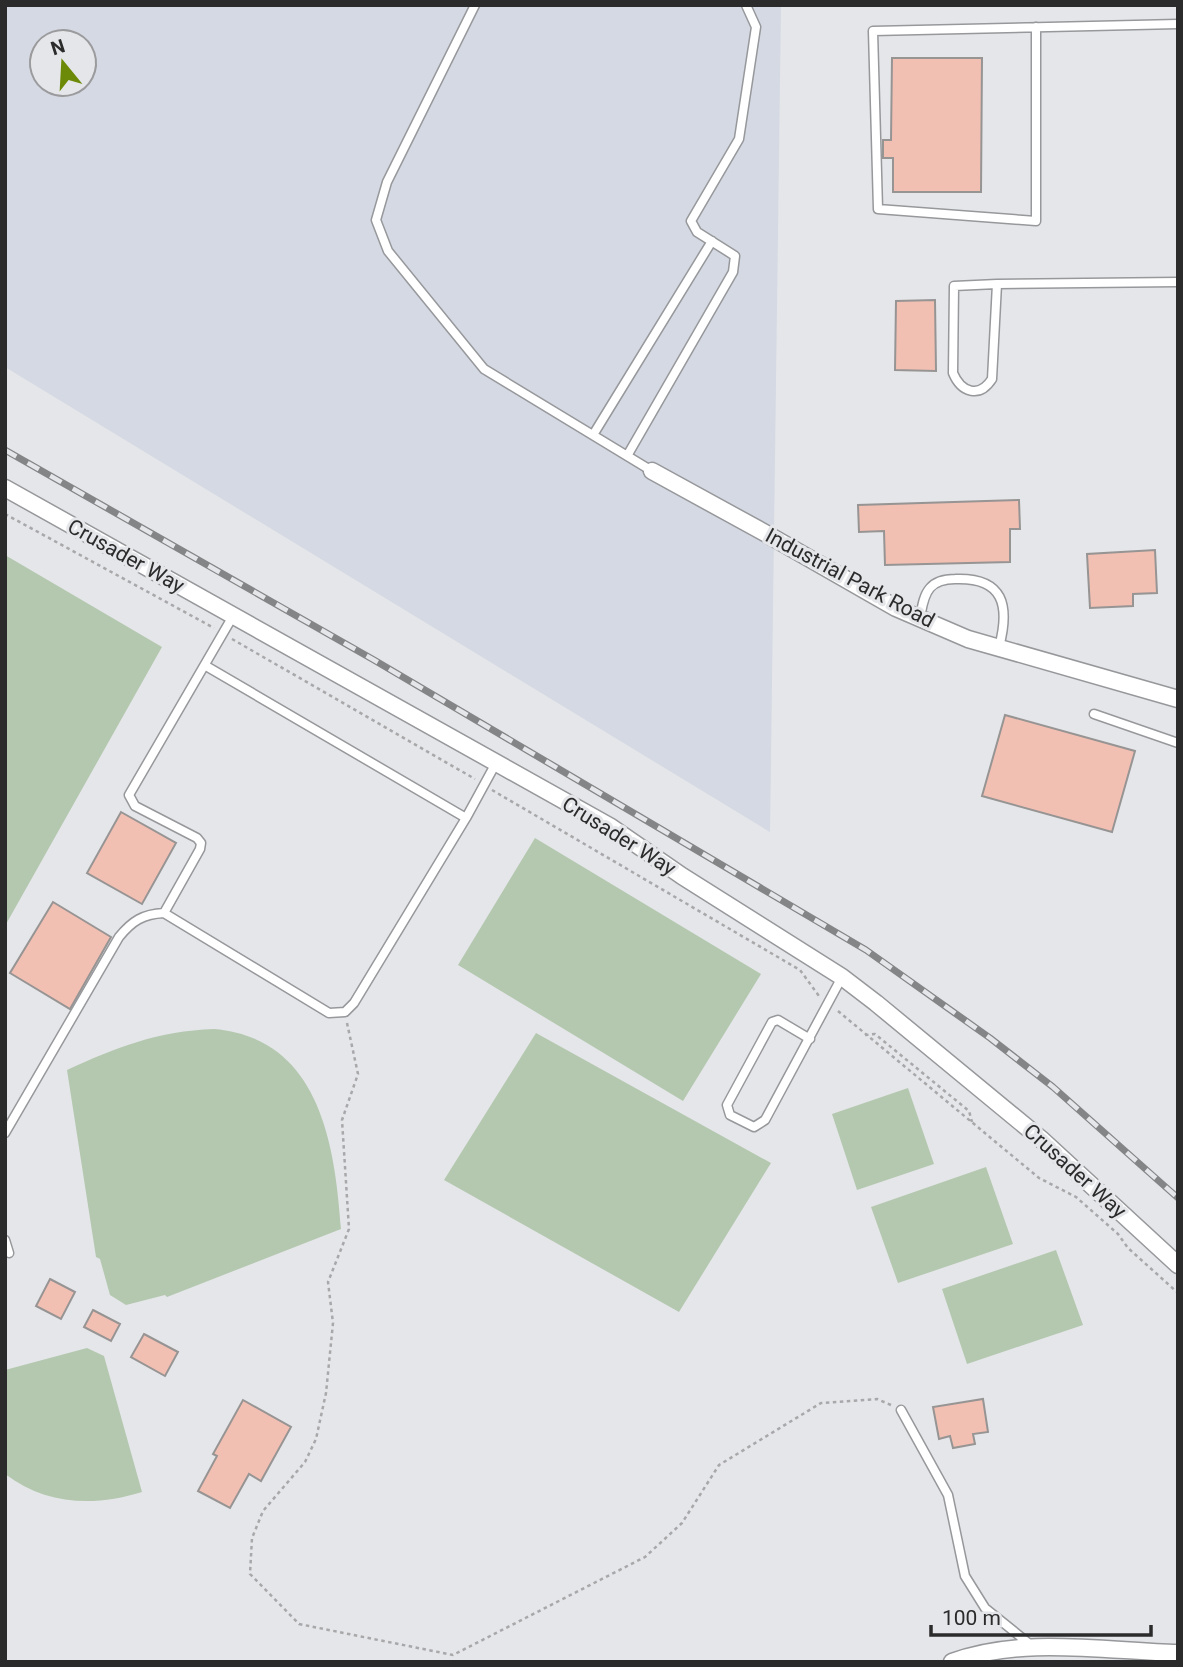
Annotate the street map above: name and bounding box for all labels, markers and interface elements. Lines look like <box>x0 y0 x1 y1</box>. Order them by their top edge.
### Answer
north arrow <box>28 28 98 98</box>
text: N <box>48 34 68 60</box>
street label: Crusader Way <box>64 514 188 598</box>
street label: Industrial Park Road <box>761 523 939 633</box>
street label: Crusader Way <box>558 792 680 880</box>
street label: Crusader Way <box>1019 1119 1131 1223</box>
scale bar <box>931 1594 1152 1638</box>
text: 100 m <box>942 1606 1001 1630</box>

